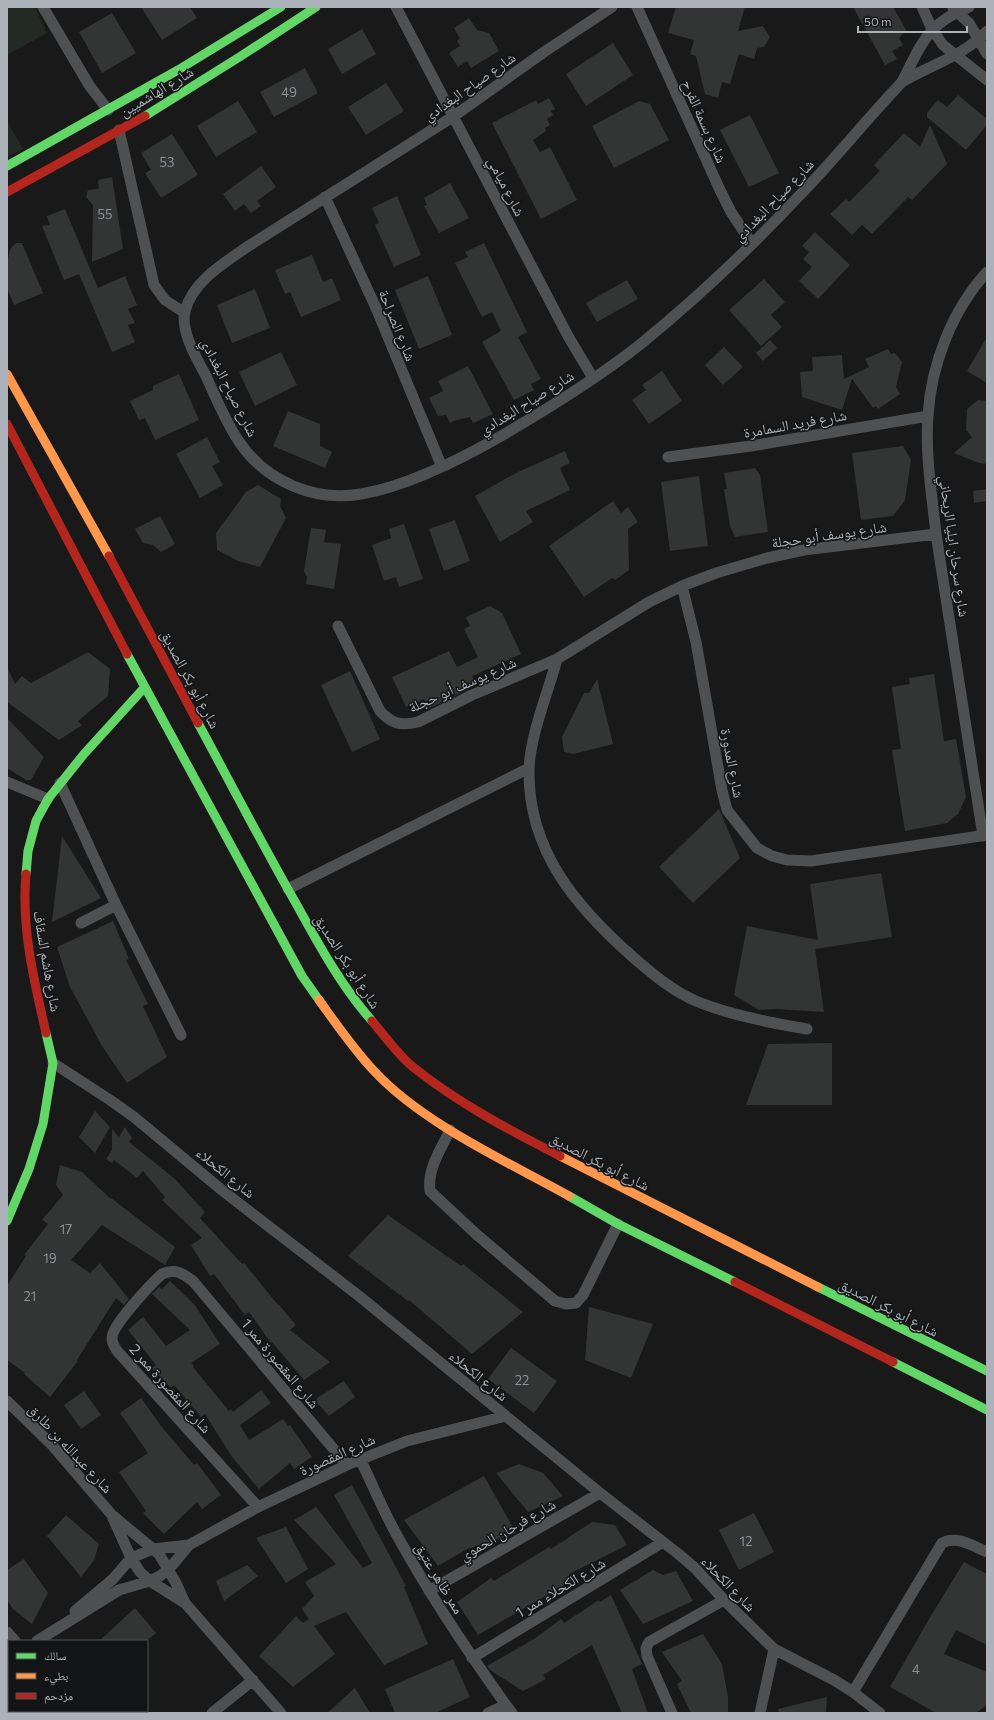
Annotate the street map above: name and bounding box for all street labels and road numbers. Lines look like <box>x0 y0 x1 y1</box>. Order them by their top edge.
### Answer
street label: شارع صياح البغدادي <box>419 48 521 128</box>
street label: شارع الهاشميين <box>116 62 197 122</box>
street label: شارع بسمة الفرح <box>677 76 731 166</box>
street label: شارع ميامي <box>481 153 530 221</box>
street label: شارع صياح البغدادي <box>729 155 820 248</box>
street label: شارع الصراحة <box>374 287 421 364</box>
street label: شارع صياح البغدادي <box>194 335 263 441</box>
street label: شارع صياح البغدادي <box>475 366 579 442</box>
street label: شارع فريد السمامرة <box>742 405 849 443</box>
street label: شارع سرحان ايليا الريحاني <box>932 474 974 619</box>
street label: شارع يوسف أبو حجلة <box>770 517 888 553</box>
street label: شارع أبو بكر الصديق <box>156 627 225 732</box>
street label: شارع يوسف أبو حجلة <box>405 652 520 718</box>
street label: شارع المدورة <box>715 727 749 800</box>
street label: شارع هاشم السقاف <box>28 909 66 1013</box>
street label: شارع أبو بكر الصديق <box>309 910 385 1013</box>
street label: شارع أبو بكر الصديق <box>546 1128 653 1196</box>
street label: شارع الكحلاء <box>192 1143 259 1203</box>
street label: شارع أبو بكر الصديق <box>835 1274 942 1342</box>
street label: شارع المقصورة ممر 1 <box>237 1314 324 1413</box>
street label: شارع المقصورة ممر 2 <box>125 1340 216 1438</box>
street label: شارع الكحلاء <box>445 1346 512 1406</box>
street label: شارع عبدالله بن طارق <box>24 1400 117 1498</box>
street label: شارع المقصورة <box>296 1429 378 1480</box>
street label: شارع فرحان الحموي <box>456 1494 560 1567</box>
street label: ممر ظاهر عتيق <box>410 1539 468 1618</box>
street label: شارع الكحلاء <box>697 1551 760 1616</box>
street label: شارع الكحلاء ممر 1 <box>512 1553 609 1623</box>

